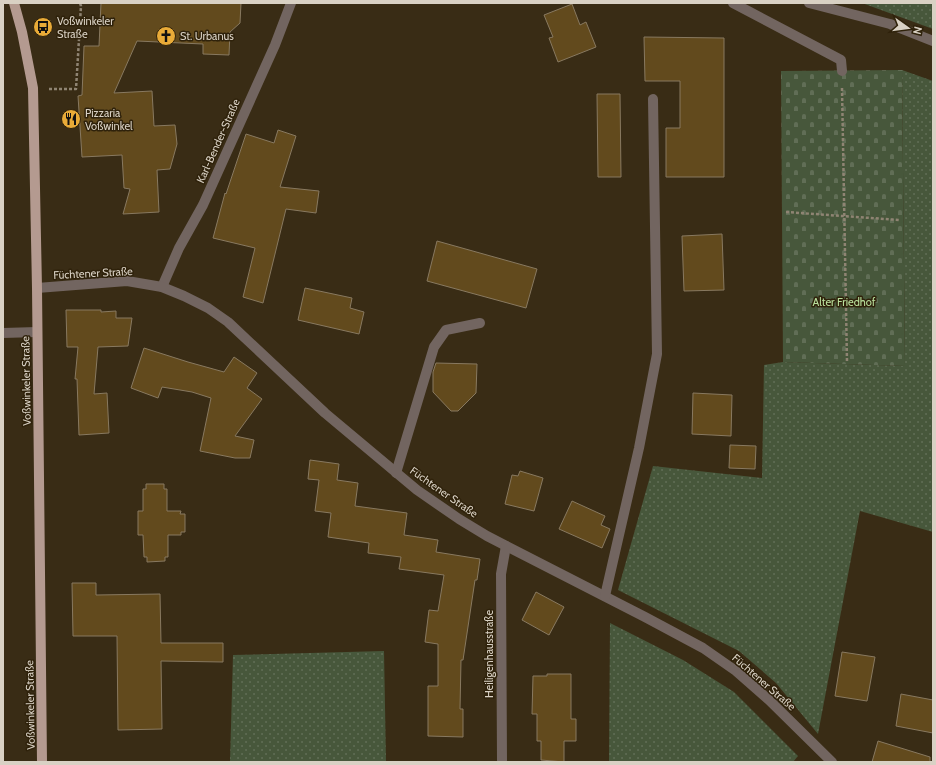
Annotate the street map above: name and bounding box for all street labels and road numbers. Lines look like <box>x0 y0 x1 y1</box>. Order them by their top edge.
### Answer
street label: Karl-Bender-Straße <box>193 96 243 185</box>
street label: Füchtener Straße <box>53 264 133 282</box>
street label: Voßwinkeler Straße <box>18 336 34 426</box>
street label: Füchtener Straße <box>407 463 481 521</box>
street label: Heiligenhausstraße <box>482 610 496 698</box>
street label: Füchtener Straße <box>729 651 799 714</box>
street label: Voßwinkeler Straße <box>22 660 38 750</box>

